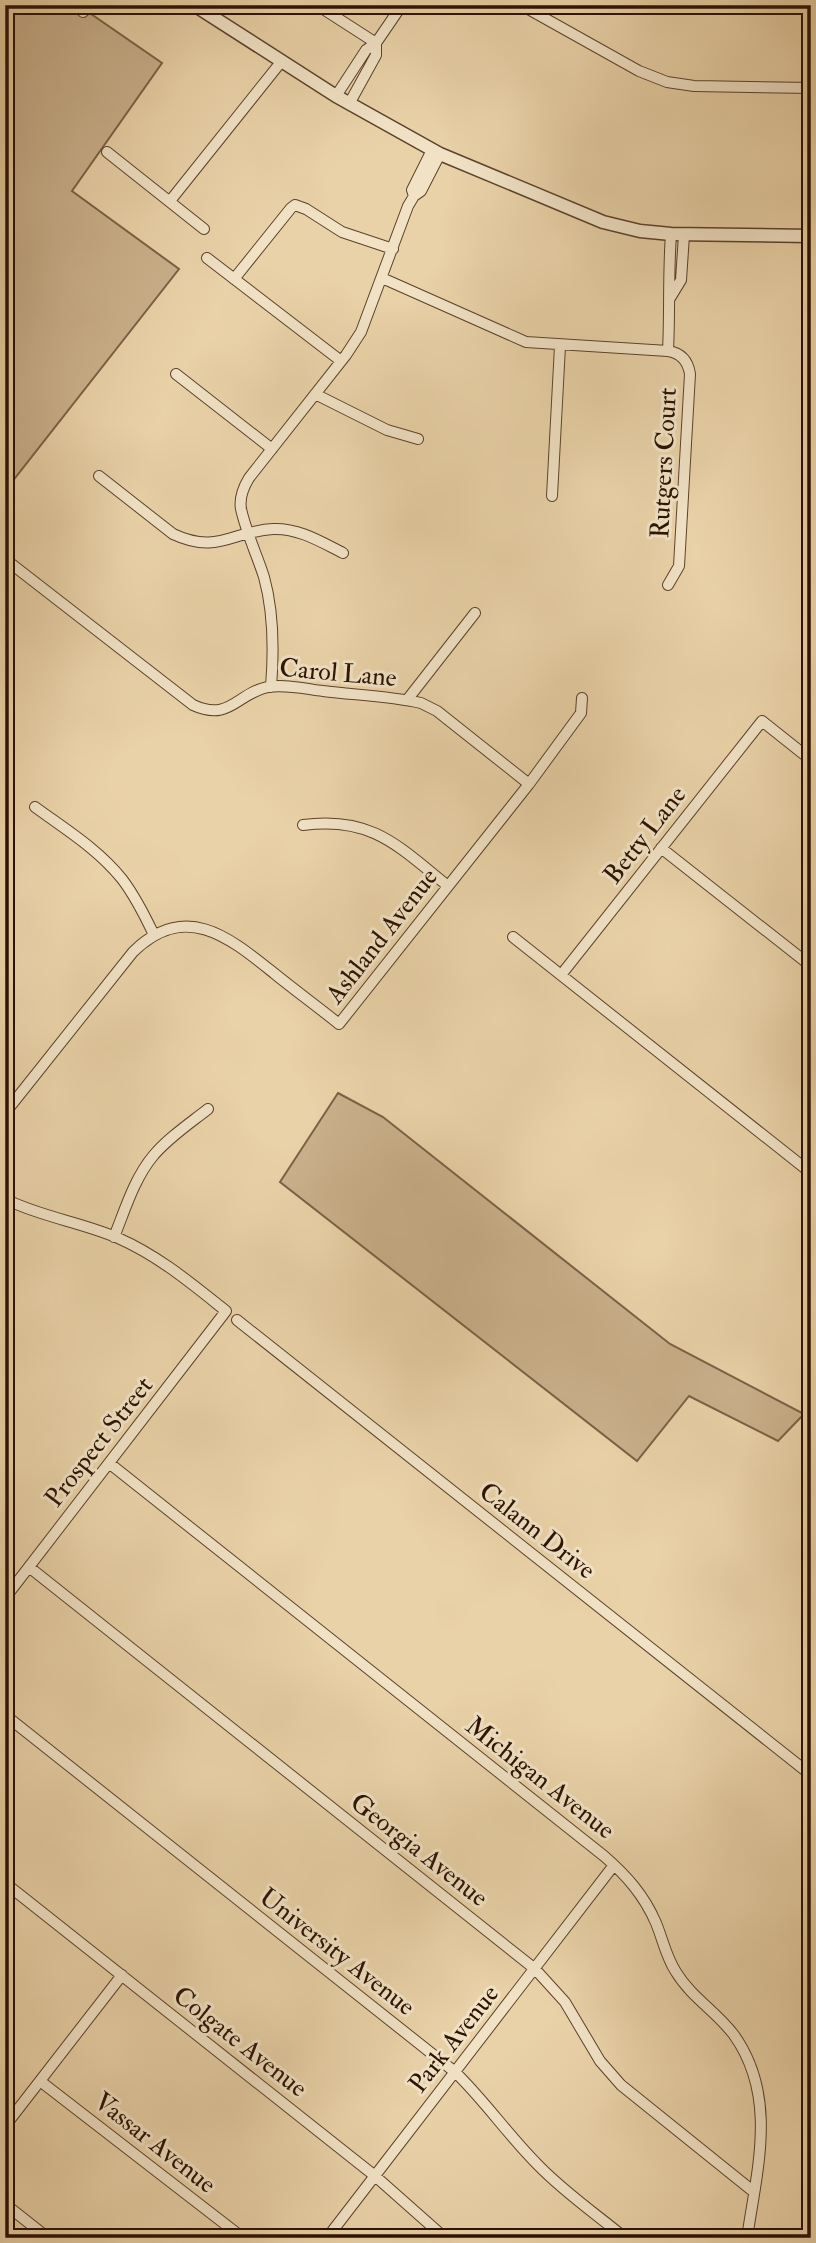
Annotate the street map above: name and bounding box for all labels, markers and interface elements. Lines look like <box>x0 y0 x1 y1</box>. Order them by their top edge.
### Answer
street label: Rutgers Court <box>644 387 684 539</box>
street label: Carol Lane <box>278 652 398 694</box>
street label: Betty Lane <box>597 780 693 890</box>
street label: Ashland Avenue <box>319 862 445 1011</box>
street label: Prospect Street <box>38 1370 161 1514</box>
street label: Calann Drive <box>472 1476 602 1586</box>
street label: Michigan Avenue <box>459 1710 621 1846</box>
street label: Georgia Avenue <box>344 1786 494 1914</box>
street label: University Avenue <box>253 1881 421 2023</box>
street label: Park Avenue <box>402 1979 506 2099</box>
street label: Colgate Avenue <box>166 1980 314 2104</box>
street label: Vassar Avenue <box>88 2085 222 2201</box>

